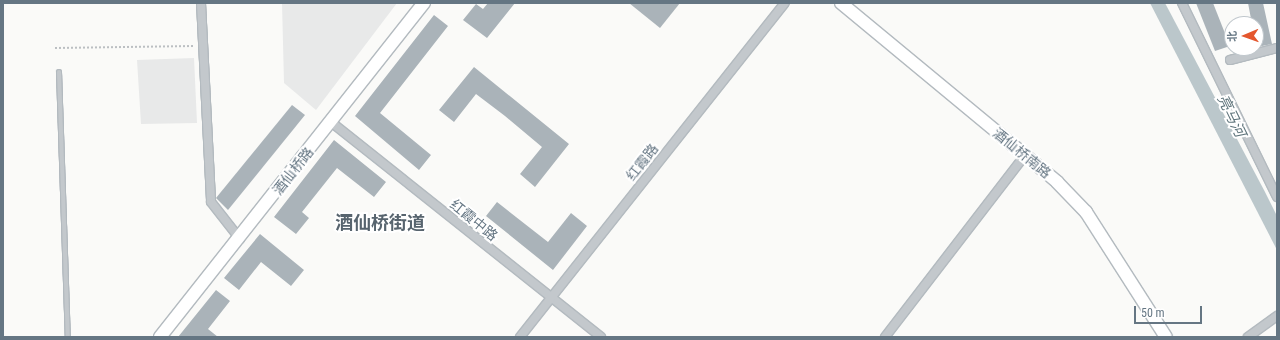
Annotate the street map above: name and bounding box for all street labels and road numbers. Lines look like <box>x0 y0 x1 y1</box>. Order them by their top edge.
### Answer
street label: 酒仙桥南路 <box>990 124 1054 182</box>
street label: 红霞路 <box>622 140 662 184</box>
street label: 酒仙桥路 <box>269 144 317 198</box>
street label: 红霞中路 <box>447 196 501 244</box>

